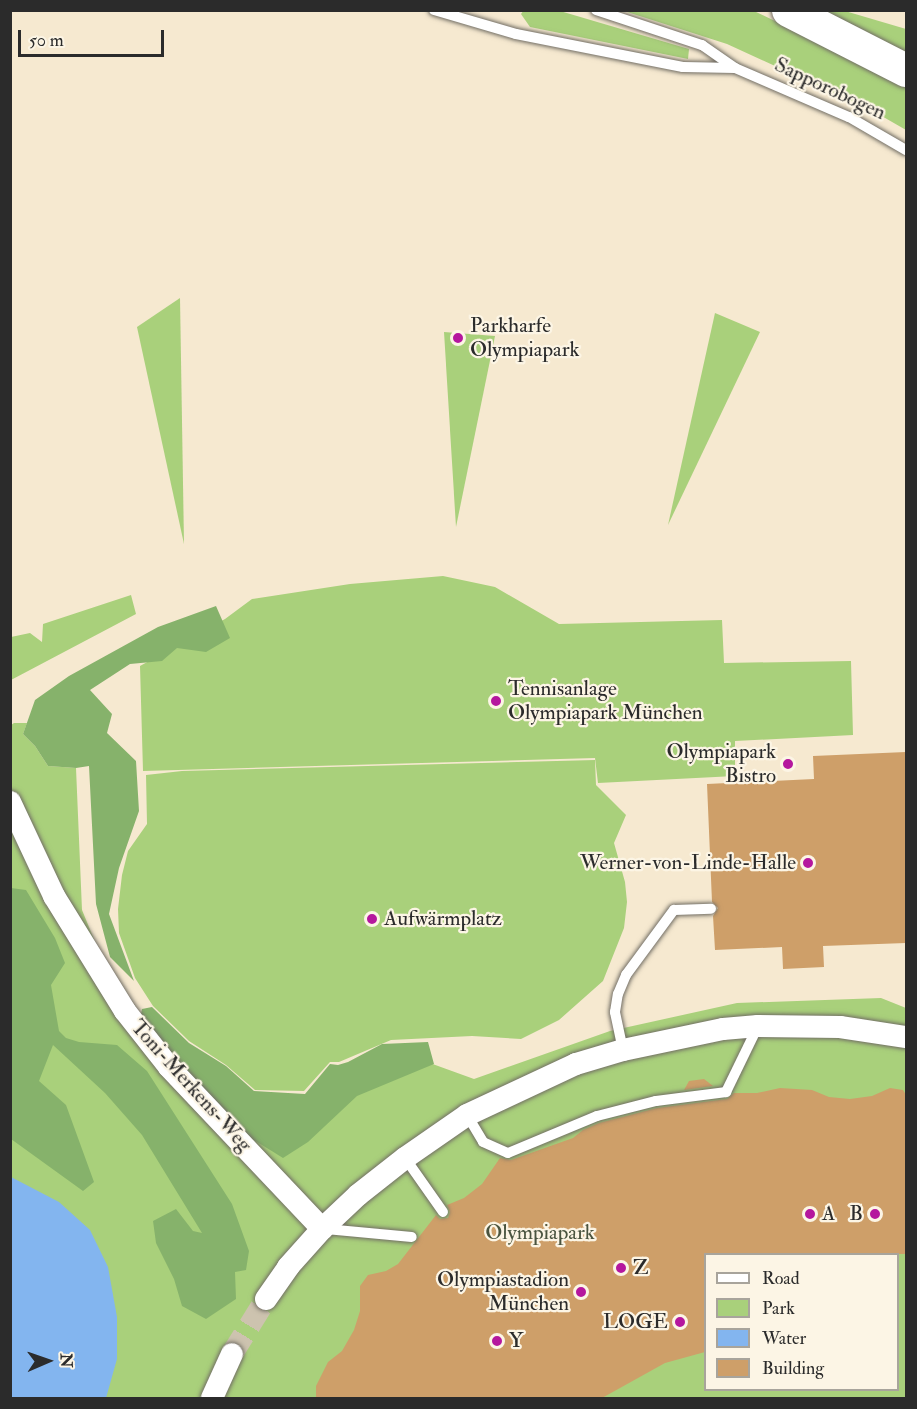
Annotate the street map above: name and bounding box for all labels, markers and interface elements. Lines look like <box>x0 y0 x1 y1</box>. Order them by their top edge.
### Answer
scale bar <box>21 18 166 56</box>
text: 50 m <box>29 29 64 52</box>
street label: Sapporobogen <box>770 52 890 126</box>
place label: Parkharfe Olympiapark <box>470 313 580 363</box>
marker: Parkharfe Olympiapark <box>451 331 465 345</box>
place label: Tennisanlage Olympiapark München <box>508 676 703 726</box>
marker: Tennisanlage Olympiapark München <box>489 694 503 708</box>
place label: Olympiapark Bistro <box>666 739 776 789</box>
marker: Olympiapark Bistro <box>781 757 795 771</box>
place label: Werner-von-Linde-Halle <box>580 850 796 876</box>
marker: Werner-von-Linde-Halle <box>801 856 815 870</box>
place label: Aufwärmplatz <box>384 906 502 932</box>
marker: Aufwärmplatz <box>365 912 379 926</box>
street label: Toni-Merkens-Weg <box>125 1015 257 1157</box>
place label: A <box>822 1201 835 1227</box>
place label: B <box>849 1201 863 1227</box>
marker: A <box>803 1207 817 1221</box>
marker: B <box>868 1207 882 1221</box>
park label: Olympiapark <box>485 1220 595 1246</box>
legend <box>704 1253 899 1391</box>
place label: Z <box>633 1255 649 1281</box>
marker: Z <box>614 1261 628 1275</box>
place label: Olympiastadion München <box>437 1267 569 1317</box>
text: Road <box>762 1267 800 1290</box>
marker: Olympiastadion München <box>574 1285 588 1299</box>
text: Park <box>762 1297 795 1320</box>
place label: LOGE <box>603 1309 668 1335</box>
marker: LOGE <box>673 1315 687 1329</box>
text: Water <box>762 1327 806 1350</box>
place label: Y <box>509 1328 523 1354</box>
north arrow <box>18 1331 78 1391</box>
marker: Y <box>490 1334 504 1348</box>
text: N <box>56 1353 76 1368</box>
text: Building <box>762 1357 824 1380</box>

